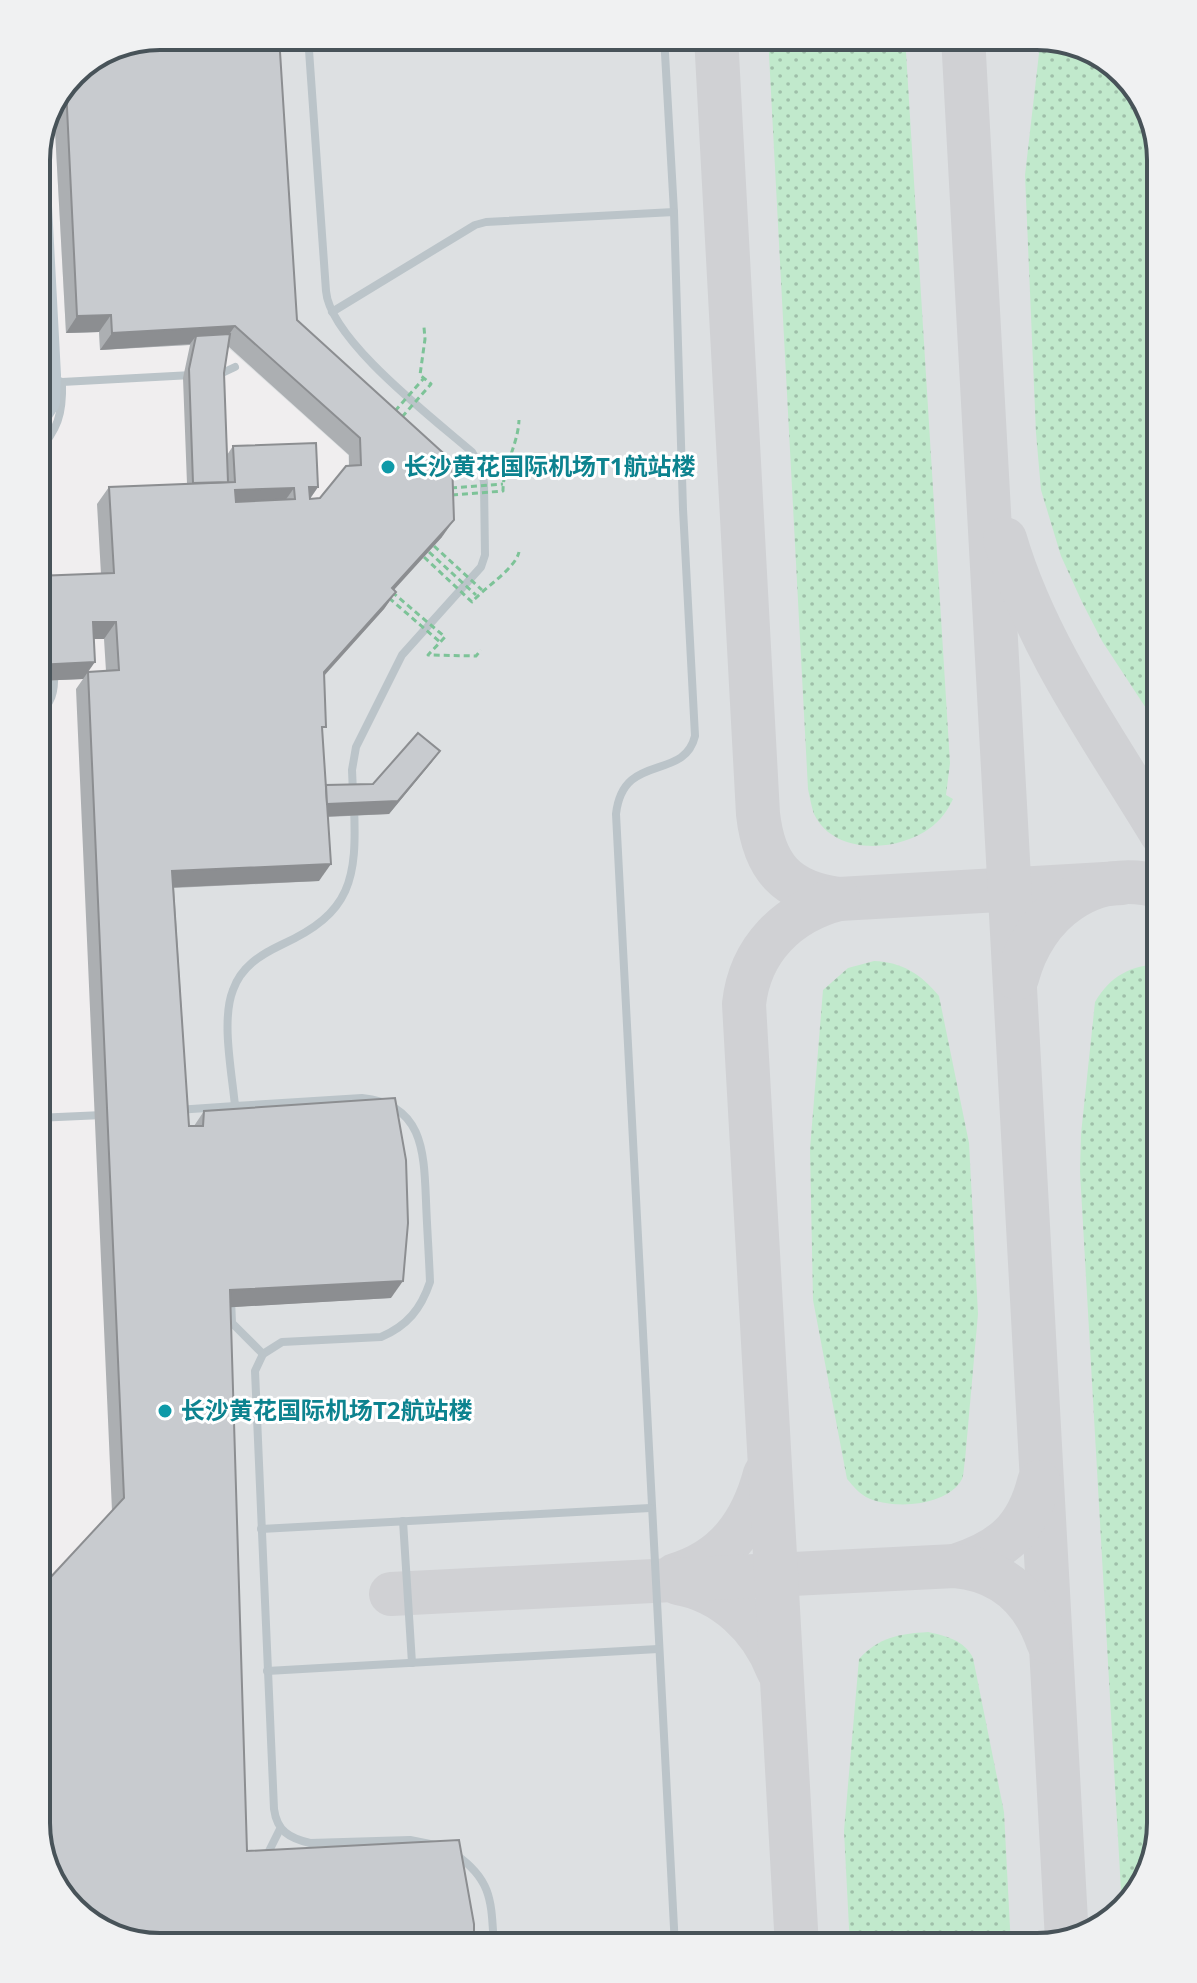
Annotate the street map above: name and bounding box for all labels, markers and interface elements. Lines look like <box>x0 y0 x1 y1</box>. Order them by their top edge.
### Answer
place label: 长沙黄花国际机场T1航站楼 <box>404 449 696 482</box>
marker: 长沙黄花国际机场T1航站楼 <box>379 458 397 476</box>
place label: 长沙黄花国际机场T2航站楼 <box>181 1393 473 1426</box>
marker: 长沙黄花国际机场T2航站楼 <box>156 1402 174 1420</box>

